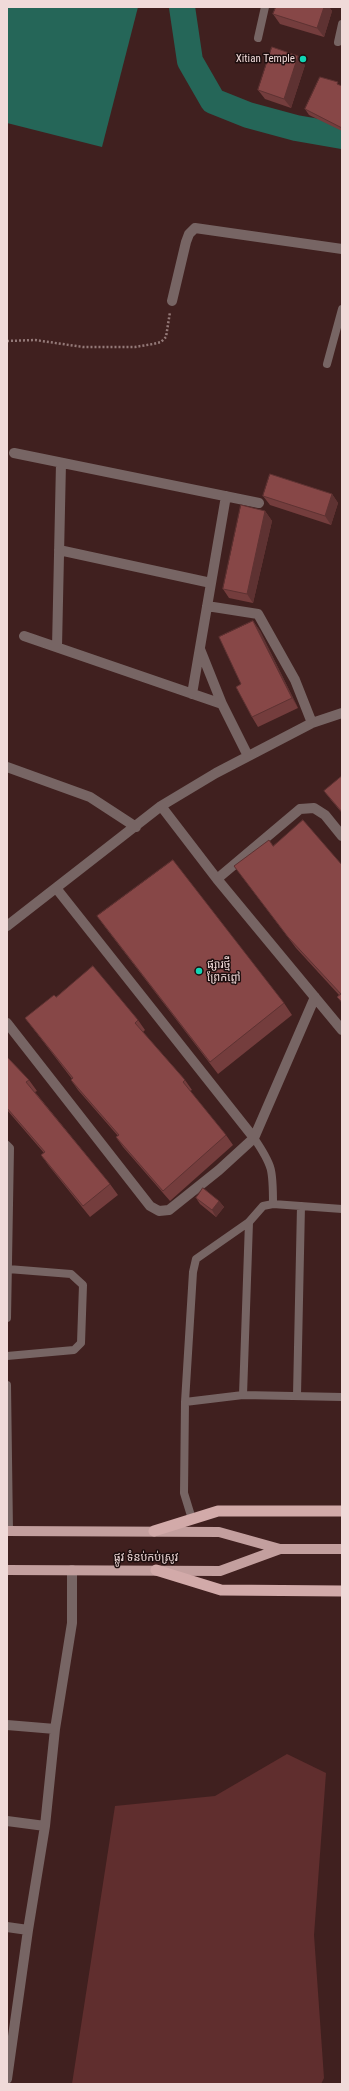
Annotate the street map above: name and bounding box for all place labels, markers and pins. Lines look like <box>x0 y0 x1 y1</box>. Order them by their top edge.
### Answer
place label: Xitian Temple <box>236 52 295 66</box>
marker: Xitian Temple <box>298 54 308 64</box>
place label: ផ្សារថ្មី ព្រែកព្នៅ <box>207 958 241 984</box>
marker: ផ្សារថ្មី ព្រែកព្នៅ <box>194 966 204 976</box>

